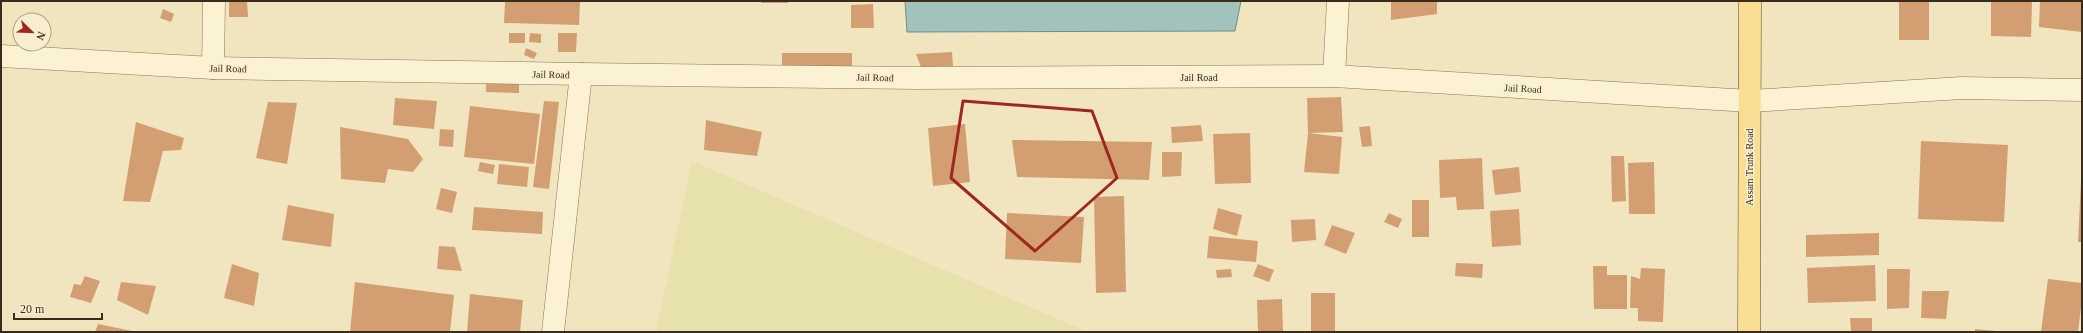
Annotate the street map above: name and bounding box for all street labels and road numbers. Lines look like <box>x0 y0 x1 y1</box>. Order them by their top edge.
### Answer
street label: Jail Road <box>209 63 247 74</box>
street label: Jail Road <box>532 69 570 80</box>
street label: Jail Road <box>856 72 894 83</box>
street label: Jail Road <box>1180 72 1218 83</box>
street label: Jail Road <box>1504 82 1542 95</box>
street label: Assam Trunk Road <box>1744 128 1755 206</box>

